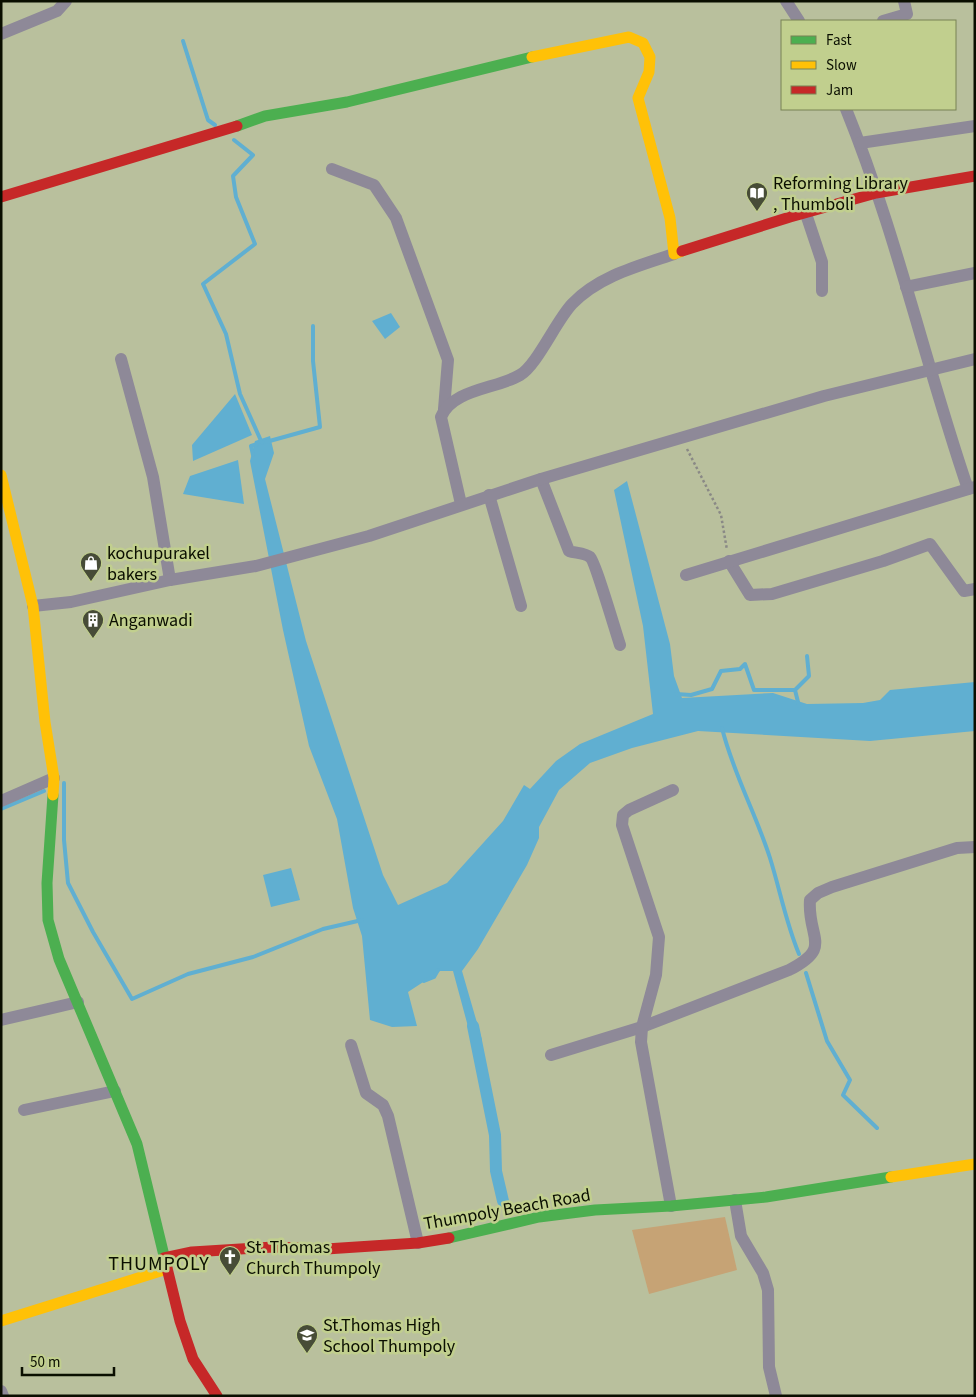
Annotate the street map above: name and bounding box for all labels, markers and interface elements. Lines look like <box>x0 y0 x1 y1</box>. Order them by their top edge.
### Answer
legend <box>781 20 956 110</box>
text: Fast <box>826 30 852 51</box>
text: Slow <box>826 55 857 76</box>
text: Jam <box>826 80 853 101</box>
place label: Reforming Library , Thumboli <box>773 171 909 217</box>
library icon: Reforming Library , Thumboli <box>745 181 769 212</box>
place label: kochupurakel bakers <box>107 541 210 587</box>
shop icon: kochupurakel bakers <box>79 551 103 582</box>
building icon: Anganwadi <box>81 608 105 639</box>
place label: Anganwadi <box>109 608 193 633</box>
street label: Thumpoly Beach Road <box>422 1183 593 1236</box>
place label: St. Thomas Church Thumpoly <box>246 1235 381 1281</box>
church icon: St. Thomas Church Thumpoly <box>218 1245 242 1276</box>
district label: THUMPOLY <box>108 1250 210 1278</box>
place label: St.Thomas High School Thumpoly <box>323 1313 456 1359</box>
school or university icon: St.Thomas High School Thumpoly <box>295 1323 319 1354</box>
scale bar <box>22 1344 115 1376</box>
text: 50 m <box>30 1352 60 1373</box>

